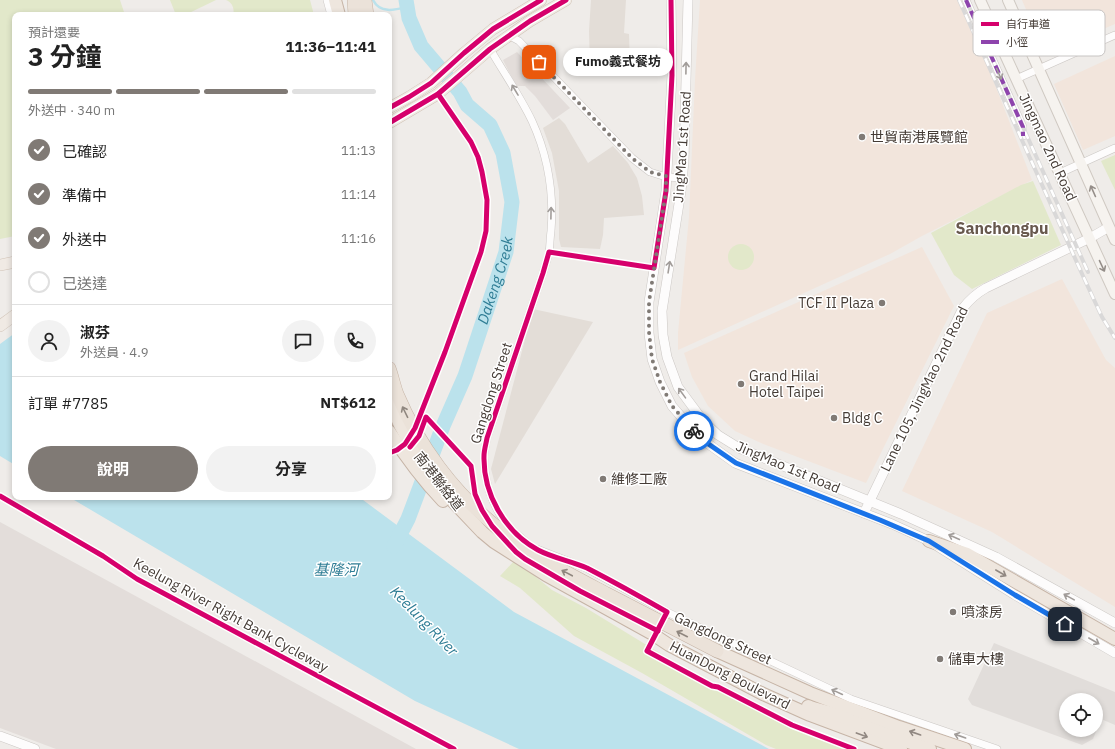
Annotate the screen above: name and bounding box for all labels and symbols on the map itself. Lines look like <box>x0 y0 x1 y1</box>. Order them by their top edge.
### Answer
legend <box>973 10 1105 56</box>
text: 自行車道 <box>1006 17 1050 31</box>
text: 小徑 <box>1006 35 1028 49</box>
pin <box>522 45 556 79</box>
callout: Fumo義式餐坊 <box>563 48 673 76</box>
one-way arrow <box>682 62 690 75</box>
one-way arrow <box>996 68 1003 80</box>
one-way arrow <box>510 84 518 96</box>
street label: Jingmao 2nd Road <box>1015 90 1081 204</box>
street label: JingMao 1st Road <box>669 91 695 203</box>
place label: 世貿南港展覽館 <box>870 128 968 146</box>
marker: 世貿南港展覽館 <box>857 132 867 142</box>
one-way arrow <box>1089 186 1096 198</box>
one-way arrow <box>548 207 555 220</box>
district label: Sanchongpu <box>955 218 1049 238</box>
water label: Dakeng Creek <box>473 235 517 326</box>
one-way arrow <box>1099 260 1106 272</box>
one-way arrow <box>665 261 673 274</box>
place label: TCF II Plaza <box>798 294 875 312</box>
marker: TCF II Plaza <box>877 298 887 308</box>
street label: Lane 105, JingMao 2nd Road <box>876 303 972 475</box>
street label: Gangdong Street <box>466 340 516 446</box>
place label: Grand Hilai Hotel Taipei <box>749 367 824 401</box>
marker: Grand Hilai Hotel Taipei <box>736 379 746 389</box>
one-way arrow <box>678 388 686 399</box>
one-way arrow <box>401 406 408 418</box>
place label: Bldg C <box>842 409 883 427</box>
courier <box>674 411 714 451</box>
marker: Bldg C <box>829 413 839 423</box>
street label: JingMao 1st Road <box>733 437 843 497</box>
street label: 南港聯絡道 <box>410 448 468 514</box>
place label: 維修工廠 <box>611 470 667 488</box>
marker: 維修工廠 <box>598 474 608 484</box>
one-way arrow <box>948 533 960 540</box>
street label: Keelung River Right Bank Cycleway <box>130 554 332 676</box>
water label: 基隆河 <box>313 560 361 579</box>
one-way arrow <box>561 569 573 577</box>
one-way arrow <box>995 570 1007 578</box>
water label: Keelung River <box>386 582 463 660</box>
one-way arrow <box>1063 593 1075 601</box>
place label: 噴漆房 <box>961 603 1003 621</box>
marker: 噴漆房 <box>948 607 958 617</box>
pin <box>1048 607 1082 641</box>
street label: Gangdong Street <box>671 608 775 668</box>
one-way arrow <box>677 629 689 637</box>
street label: HuanDong Boulevard <box>667 637 793 713</box>
one-way arrow <box>1088 637 1100 645</box>
place label: 儲車大樓 <box>948 650 1004 668</box>
marker: 儲車大樓 <box>935 654 945 664</box>
one-way arrow <box>832 688 844 695</box>
one-way arrow <box>909 728 921 736</box>
one-way arrow <box>856 731 868 739</box>
one-way arrow <box>954 732 966 740</box>

